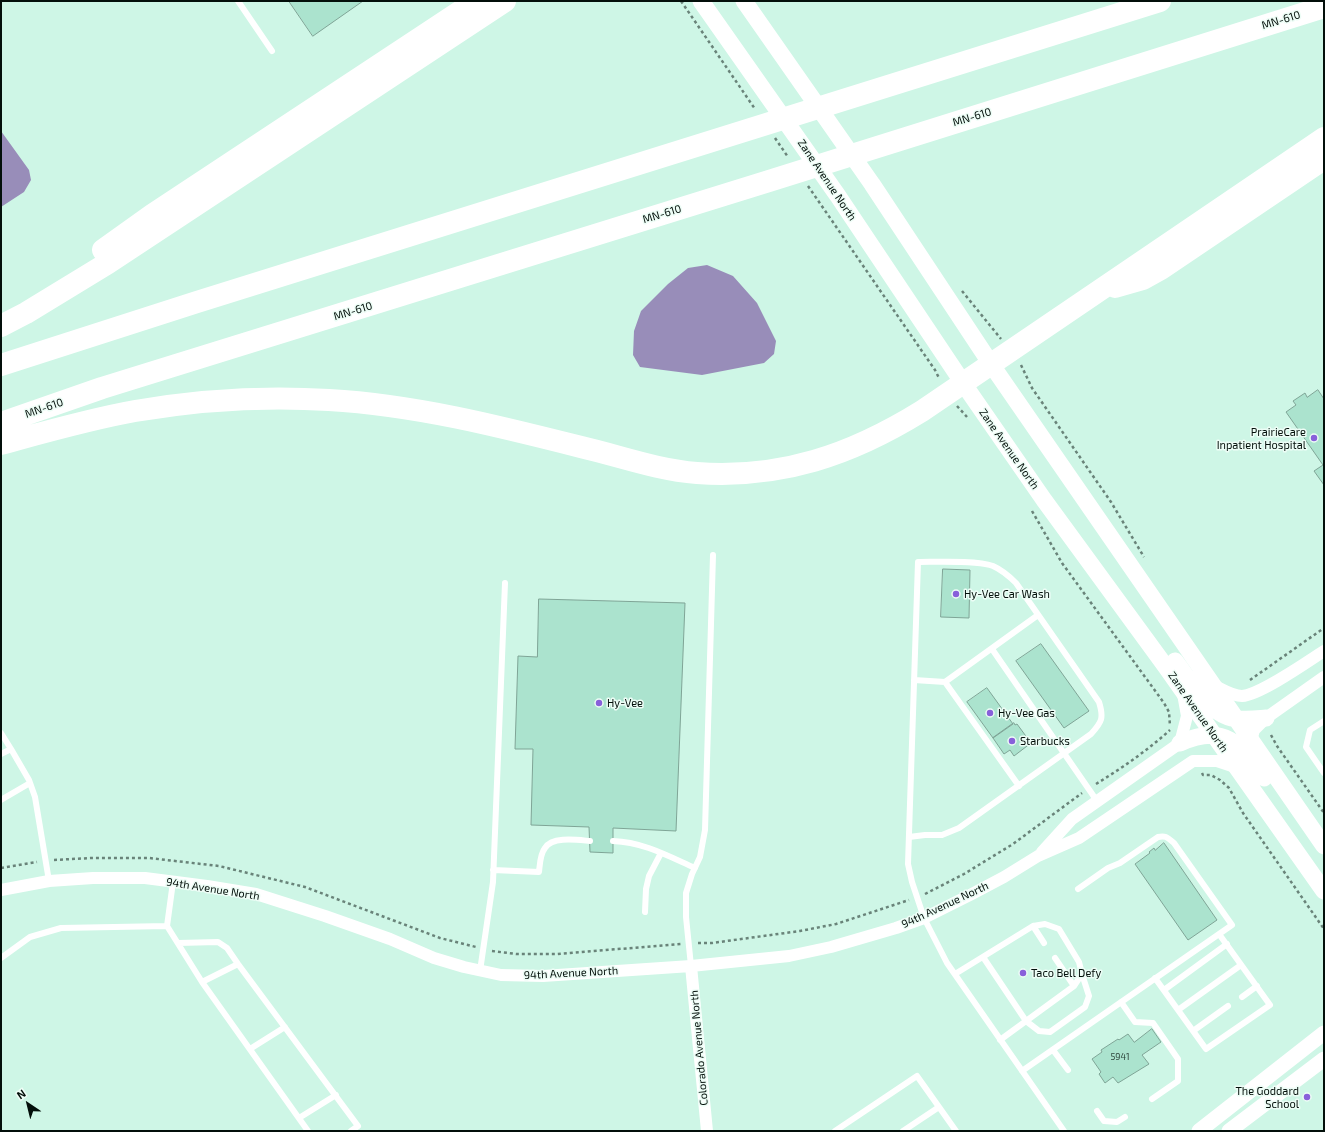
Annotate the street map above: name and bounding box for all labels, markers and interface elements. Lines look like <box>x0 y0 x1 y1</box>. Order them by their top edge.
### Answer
street label: MN-610 <box>1260 8 1302 32</box>
street label: MN-610 <box>951 105 993 129</box>
street label: Zane Avenue North <box>795 137 859 223</box>
street label: MN-610 <box>641 202 683 226</box>
street label: MN-610 <box>332 299 374 323</box>
street label: MN-610 <box>23 395 65 421</box>
street label: Zane Avenue North <box>976 406 1042 492</box>
place label: PrairieCare Inpatient Hospital <box>1217 425 1306 451</box>
marker: PrairieCare Inpatient Hospital <box>1309 433 1319 443</box>
place label: Hy-Vee Car Wash <box>964 587 1050 601</box>
marker: Hy-Vee Car Wash <box>951 589 961 599</box>
street label: Zane Avenue North <box>1165 669 1231 755</box>
place label: Hy-Vee <box>607 696 643 710</box>
marker: Hy-Vee <box>594 698 604 708</box>
place label: Hy-Vee Gas <box>998 706 1055 720</box>
marker: Hy-Vee Gas <box>985 708 995 718</box>
place label: Starbucks <box>1020 734 1070 748</box>
marker: Starbucks <box>1007 736 1017 746</box>
street label: 94th Avenue North <box>165 875 261 903</box>
street label: 94th Avenue North <box>899 879 991 931</box>
street label: 94th Avenue North <box>524 964 618 982</box>
place label: Taco Bell Defy <box>1031 966 1101 980</box>
marker: Taco Bell Defy <box>1018 968 1028 978</box>
street label: Colorado Avenue North <box>687 990 711 1106</box>
house number: 5941 <box>1110 1052 1130 1062</box>
north arrow <box>8 1084 48 1124</box>
place label: The Goddard School <box>1235 1084 1299 1110</box>
text: N <box>14 1086 28 1101</box>
marker: The Goddard School <box>1302 1092 1312 1102</box>

